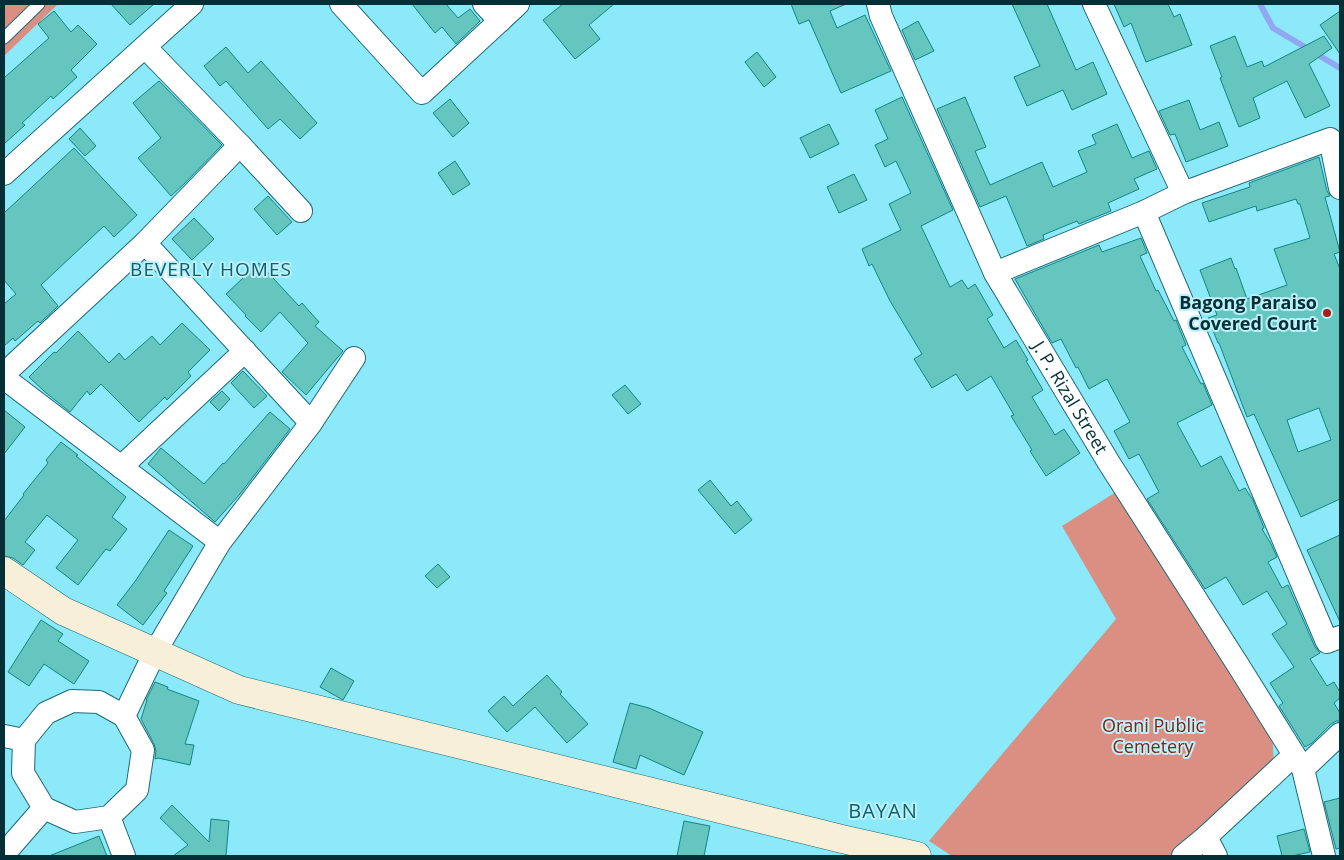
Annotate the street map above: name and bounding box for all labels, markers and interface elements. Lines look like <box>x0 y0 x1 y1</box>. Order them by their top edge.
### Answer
district label: BEVERLY HOMES <box>130 256 292 282</box>
place label: Bagong Paraiso Covered Court <box>1179 290 1317 335</box>
marker: Bagong Paraiso Covered Court <box>1321 307 1333 319</box>
street label: J. P. Rizal Street <box>1026 334 1114 458</box>
park label: Orani Public Cemetery <box>1102 713 1204 758</box>
district label: BAYAN <box>848 797 918 824</box>

